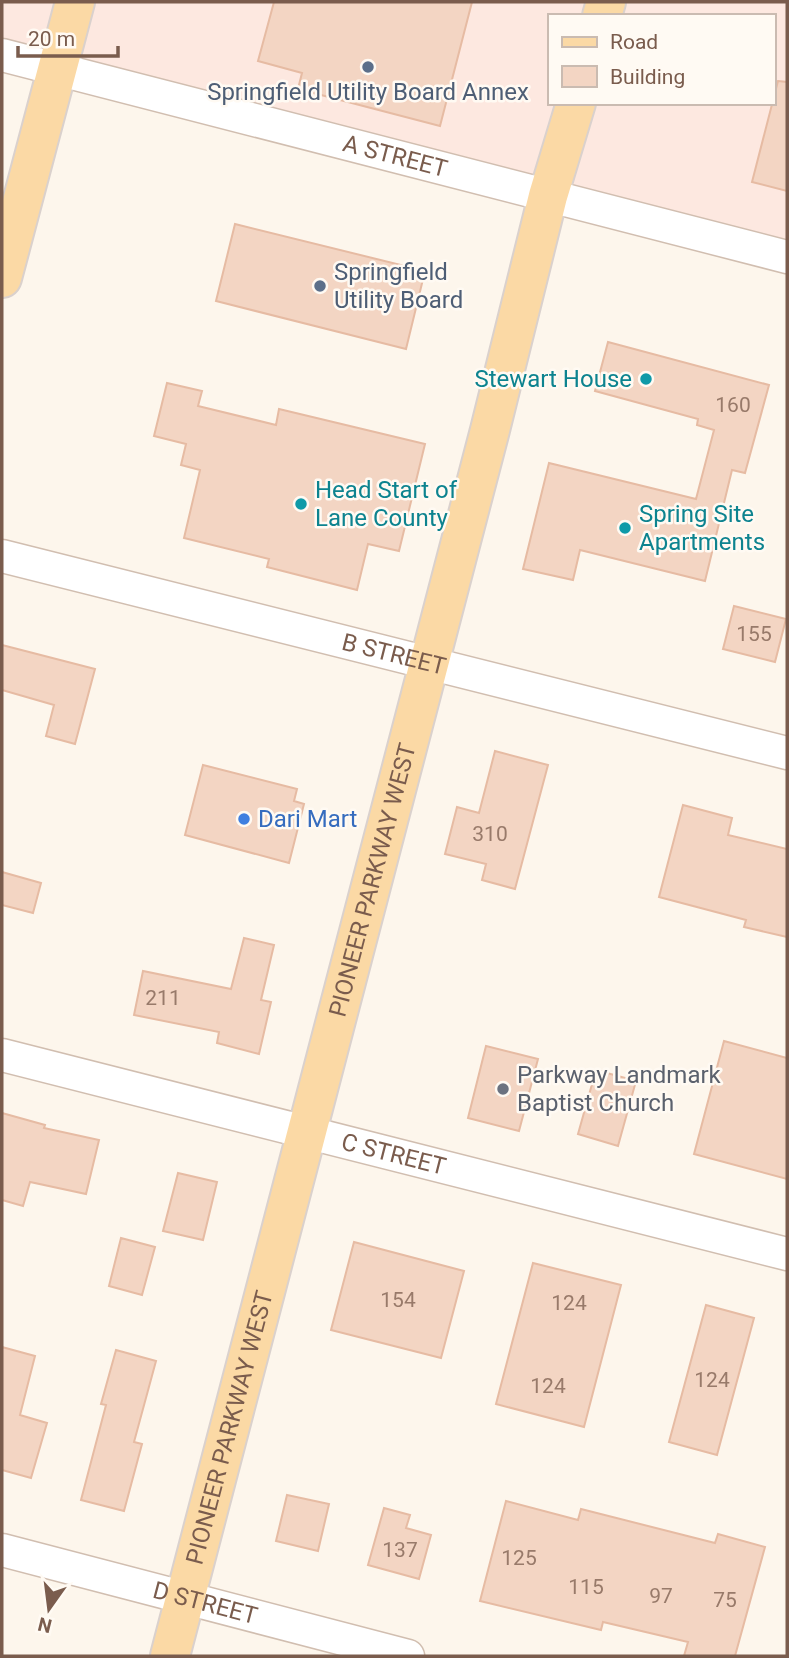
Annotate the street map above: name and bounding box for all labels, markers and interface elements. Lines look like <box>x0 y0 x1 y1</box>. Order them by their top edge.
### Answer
scale bar <box>18 14 117 58</box>
legend <box>548 14 775 105</box>
text: 20 m <box>28 27 75 51</box>
text: Road <box>610 30 658 54</box>
marker: Springfield Utility Board Annex <box>360 59 376 75</box>
text: Building <box>610 65 685 89</box>
place label: Springfield Utility Board Annex <box>207 78 529 106</box>
street label: A STREET <box>340 129 450 183</box>
place label: Springfield Utility Board <box>334 258 463 314</box>
marker: Springfield Utility Board <box>312 278 328 294</box>
place label: Stewart House <box>474 365 632 393</box>
marker: Stewart House <box>638 371 654 387</box>
house number: 160 <box>715 393 751 417</box>
place label: Head Start of Lane County <box>315 476 458 532</box>
marker: Head Start of Lane County <box>293 496 309 512</box>
place label: Spring Site Apartments <box>639 500 765 556</box>
marker: Spring Site Apartments <box>617 520 633 536</box>
house number: 155 <box>736 622 772 646</box>
street label: B STREET <box>339 628 449 681</box>
street label: PIONEER PARKWAY WEST <box>323 740 422 1020</box>
place label: Dari Mart <box>258 805 357 833</box>
marker: Dari Mart <box>236 811 252 827</box>
house number: 310 <box>472 822 508 846</box>
house number: 211 <box>145 986 181 1010</box>
place label: Parkway Landmark Baptist Church <box>517 1061 722 1117</box>
marker: Parkway Landmark Baptist Church <box>495 1081 511 1097</box>
street label: C STREET <box>338 1128 449 1181</box>
street label: PIONEER PARKWAY WEST <box>180 1288 279 1567</box>
house number: 154 <box>380 1288 416 1312</box>
house number: 124 <box>551 1291 587 1315</box>
house number: 124 <box>694 1368 730 1392</box>
house number: 124 <box>530 1374 566 1398</box>
house number: 137 <box>382 1538 418 1562</box>
house number: 125 <box>501 1546 537 1570</box>
north arrow <box>14 1574 84 1644</box>
house number: 115 <box>568 1575 604 1599</box>
street label: D STREET <box>150 1576 260 1630</box>
house number: 97 <box>649 1584 673 1608</box>
house number: 75 <box>713 1588 737 1612</box>
text: N <box>36 1612 54 1638</box>

